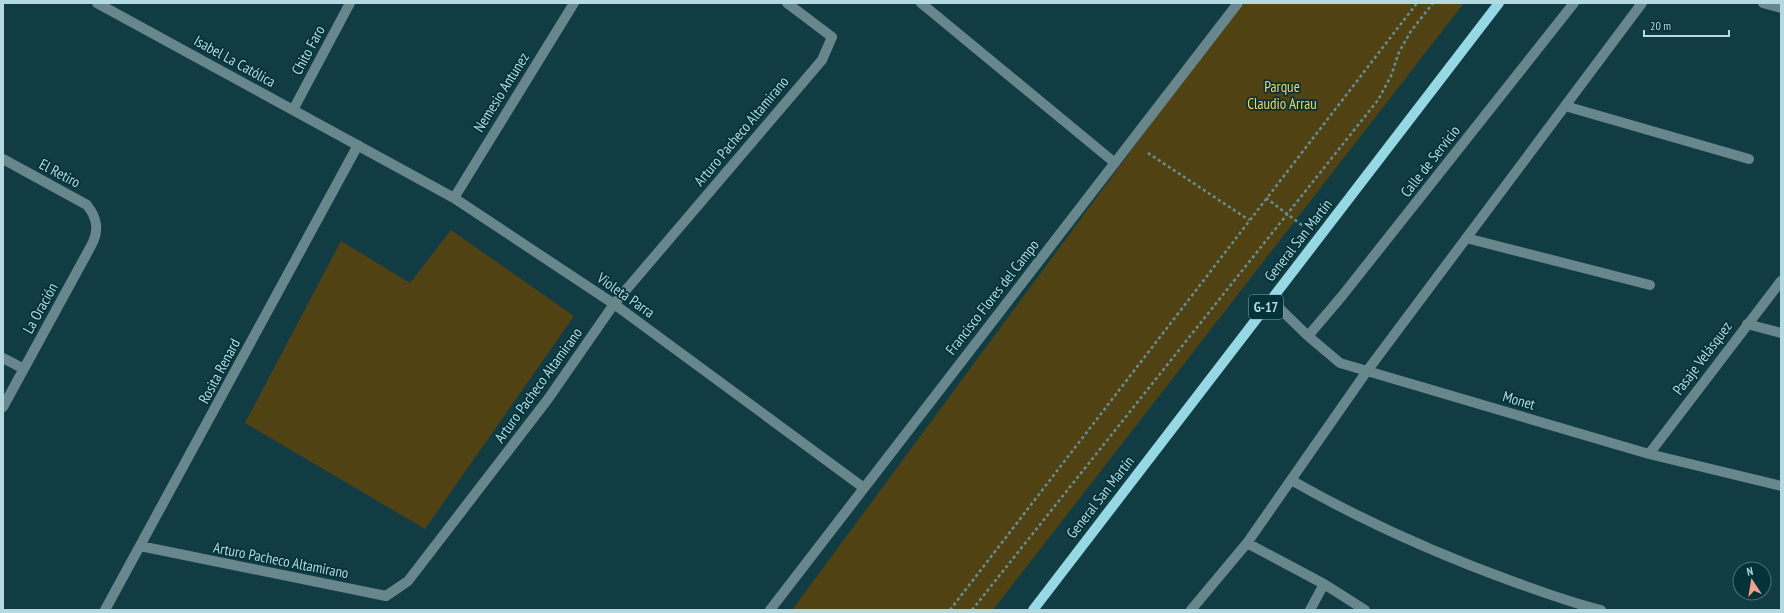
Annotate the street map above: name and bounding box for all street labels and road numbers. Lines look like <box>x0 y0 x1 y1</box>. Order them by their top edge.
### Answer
street label: Chito Faro <box>287 22 329 78</box>
street label: Isabel La Católica <box>191 31 279 91</box>
street label: Nemesio Antunez <box>469 49 533 135</box>
street label: Arturo Pacheco Altamirano <box>689 72 793 190</box>
street label: Calle de Servicio <box>1396 121 1464 201</box>
street label: El Retiro <box>36 154 84 192</box>
street label: General San Martín <box>1260 195 1336 285</box>
street label: Francisco Flores del Campo <box>941 236 1043 358</box>
street label: Violeta Parra <box>593 268 659 322</box>
street label: La Oración <box>18 279 62 337</box>
road number: G-17 <box>1249 295 1283 319</box>
street label: Pasaje Velásquez <box>1668 317 1736 399</box>
street label: Arturo Pacheco Altamirano <box>490 324 586 446</box>
street label: Rosita Renard <box>194 335 244 407</box>
street label: Monet <box>1501 386 1537 414</box>
street label: General San Martín <box>1062 452 1138 542</box>
street label: Arturo Pacheco Altamirano <box>212 538 350 582</box>

